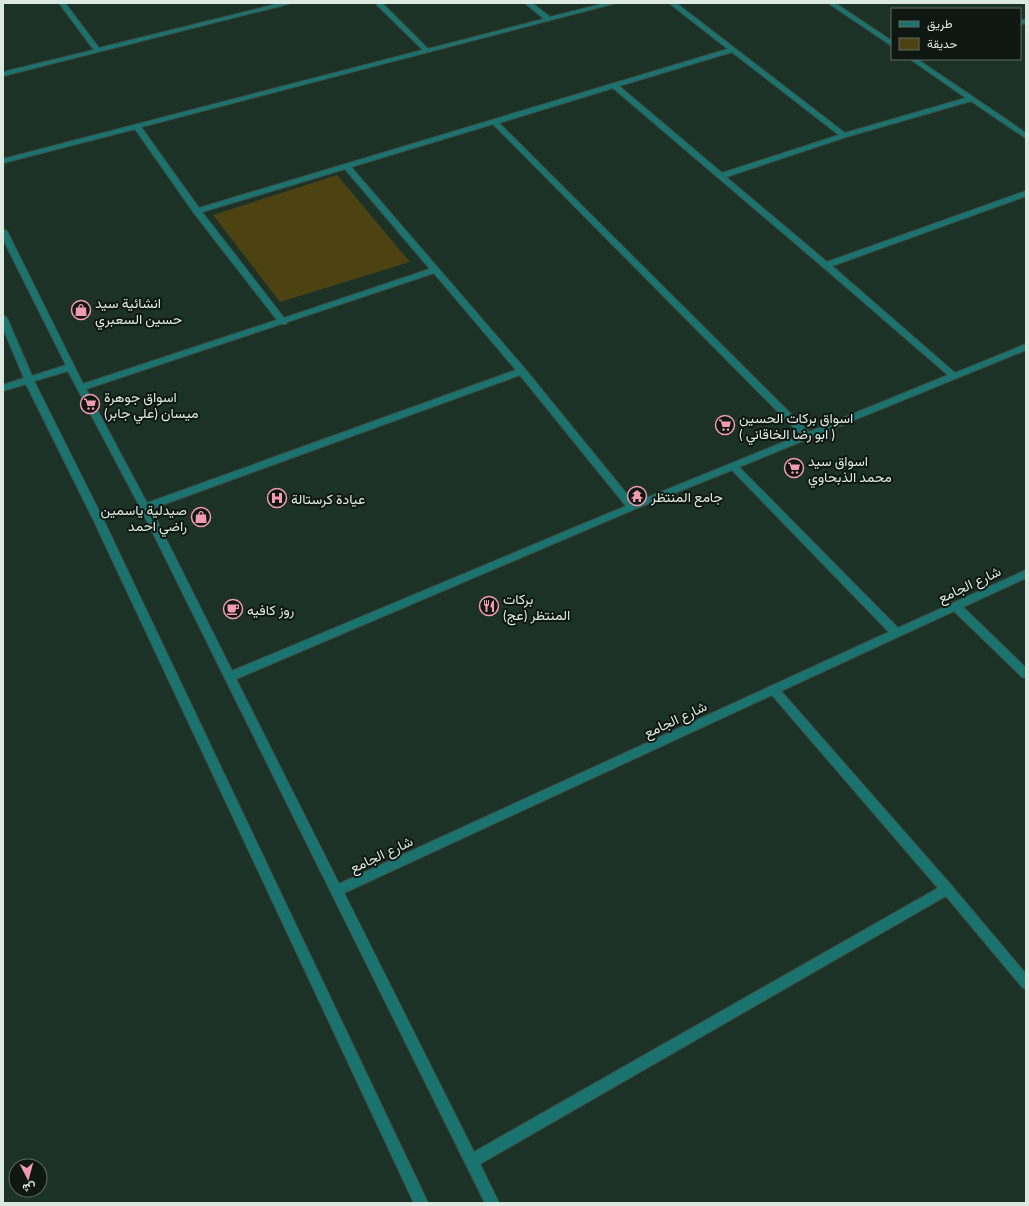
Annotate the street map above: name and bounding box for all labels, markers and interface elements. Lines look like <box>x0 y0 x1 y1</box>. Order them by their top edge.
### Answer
legend <box>891 8 1021 60</box>
text: طريق <box>927 14 953 33</box>
text: حديقة <box>927 34 957 53</box>
place label: انشائية سيد حسين السعبري <box>95 292 182 331</box>
shop icon: انشائية سيد حسين السعبري <box>70 299 92 321</box>
place label: اسواق جوهرة ميسان (علي جابر) <box>104 386 198 425</box>
supermarket icon: اسواق جوهرة ميسان (علي جابر) <box>79 393 101 415</box>
place label: اسواق بركات الحسين ( ابو رضا الخاقاني ) <box>739 407 853 446</box>
supermarket icon: اسواق بركات الحسين ( ابو رضا الخاقاني ) <box>714 414 736 436</box>
place label: اسواق سيد محمد الذبحاوي <box>808 450 892 489</box>
supermarket icon: اسواق سيد محمد الذبحاوي <box>783 457 805 479</box>
temple icon: جامع المنتظر <box>626 485 648 507</box>
place label: جامع المنتظر <box>650 486 723 508</box>
hospital icon: عيادة كرستالة <box>266 487 288 509</box>
place label: عيادة كرستالة <box>291 488 365 509</box>
place label: صيدلية ياسمين راضي احمد <box>101 499 187 538</box>
shop icon: صيدلية ياسمين راضي احمد <box>190 506 212 528</box>
street label: شارع الجامع <box>934 560 1004 609</box>
place label: بركات المنتظر (عج) <box>503 588 570 626</box>
restaurant icon: بركات المنتظر (عج) <box>478 595 500 617</box>
cafe icon: روز كافيه <box>222 598 244 620</box>
place label: روز كافيه <box>247 599 295 620</box>
street label: شارع الجامع <box>640 695 710 744</box>
street label: شارع الجامع <box>346 830 416 879</box>
north arrow <box>8 1158 48 1198</box>
text: ش <box>22 1179 36 1197</box>

